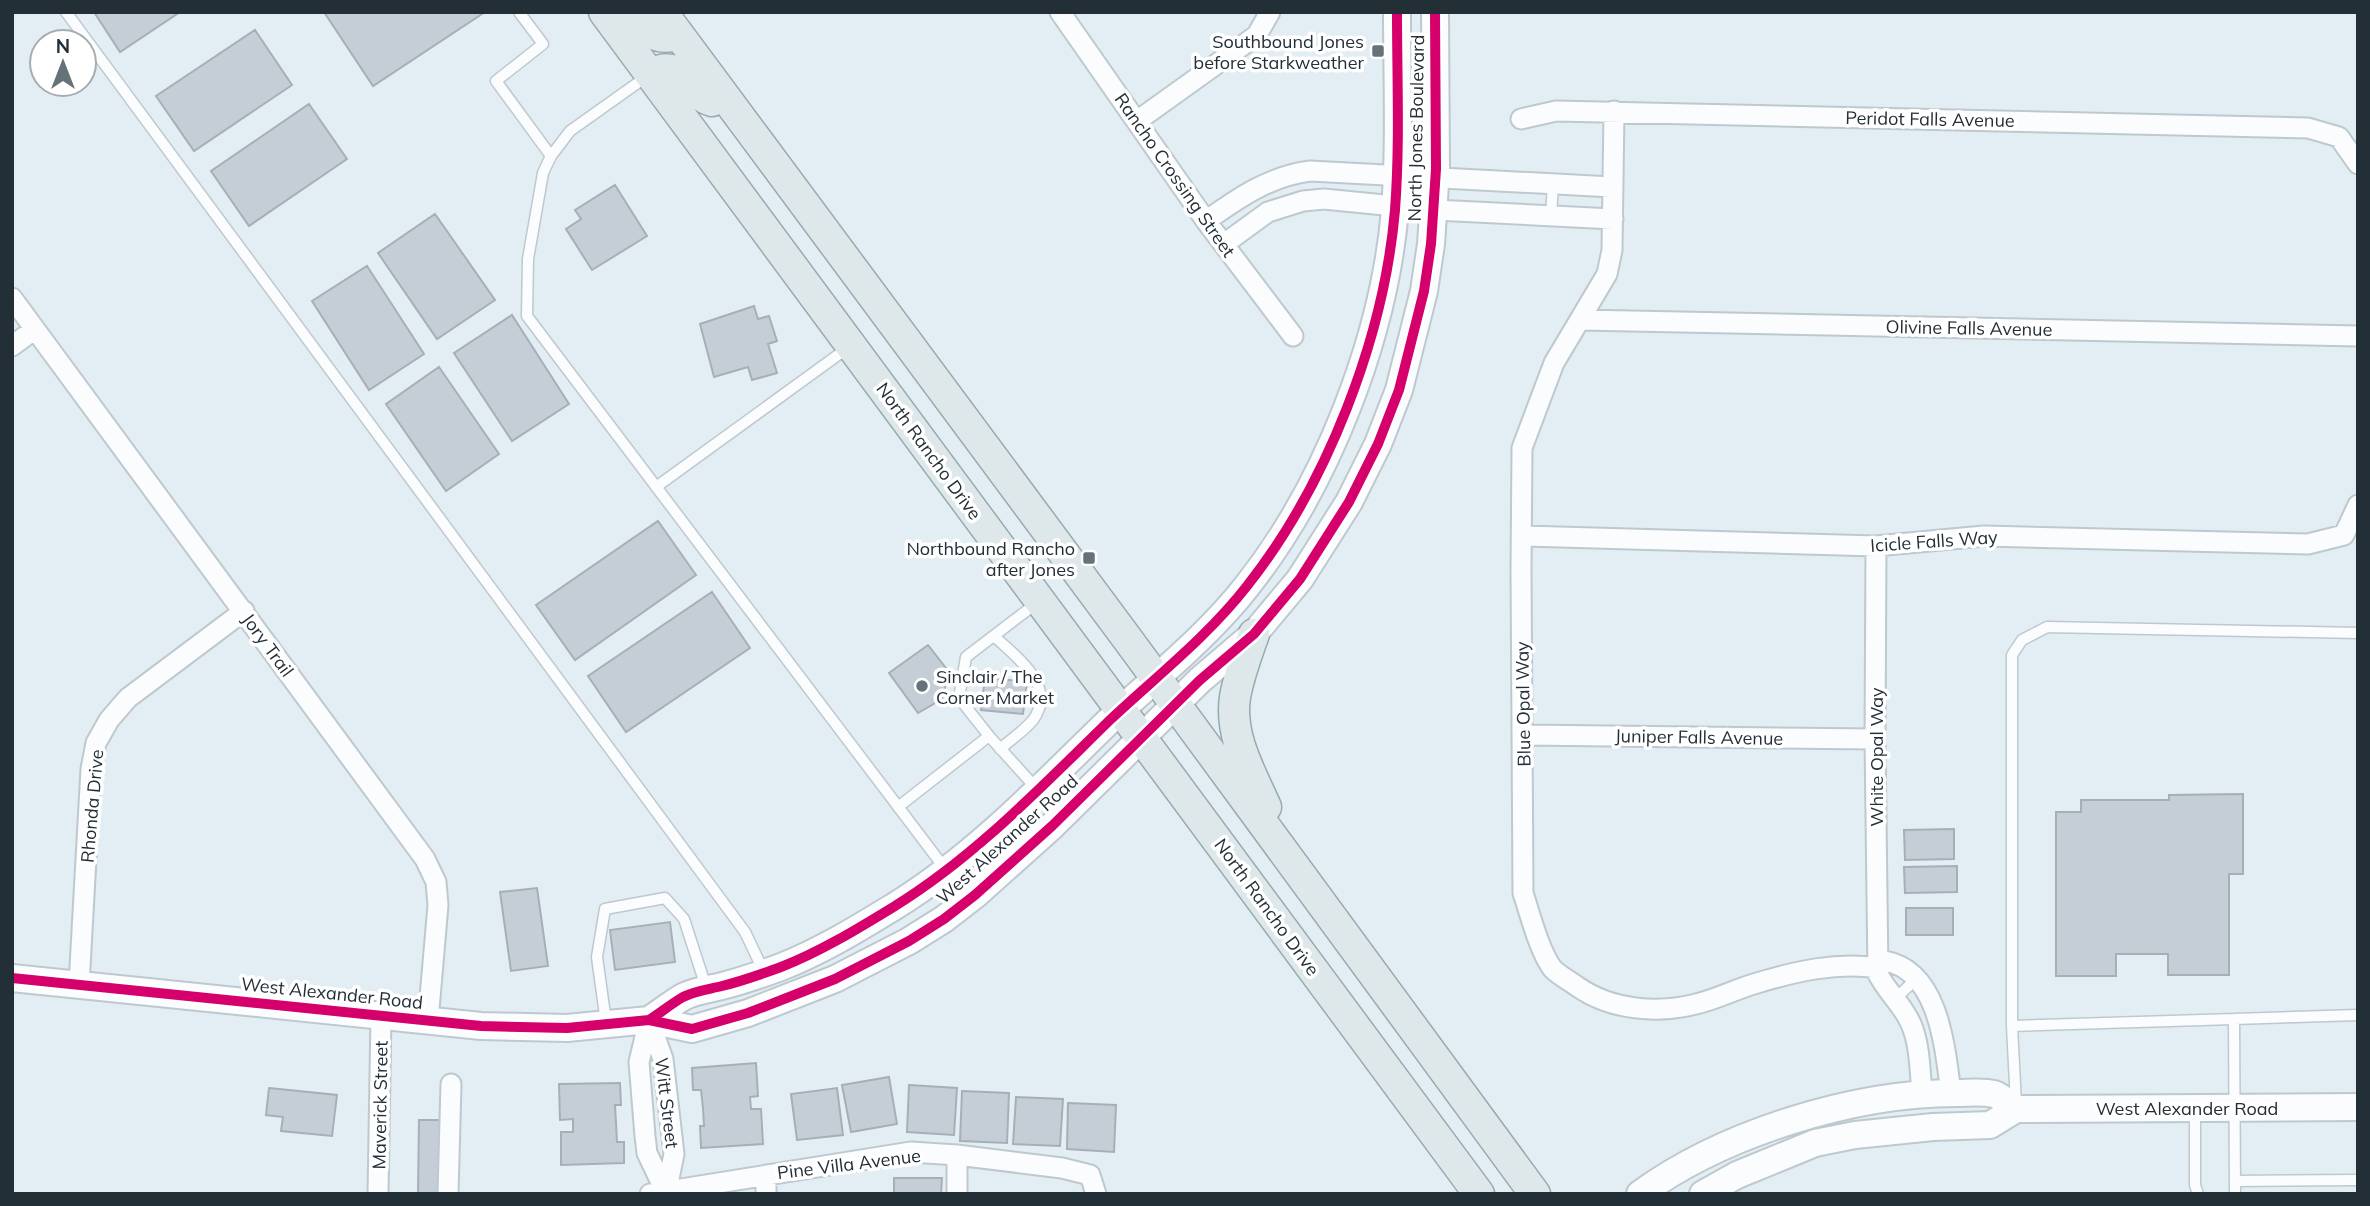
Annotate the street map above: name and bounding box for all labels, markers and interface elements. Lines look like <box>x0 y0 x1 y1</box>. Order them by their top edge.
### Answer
north arrow <box>28 28 98 98</box>
place label: Southbound Jones before Starkweather <box>1193 30 1364 74</box>
text: N <box>56 34 70 58</box>
street label: North Jones Boulevard <box>1403 34 1429 222</box>
marker: Southbound Jones before Starkweather <box>1370 43 1386 59</box>
street label: Rancho Crossing Street <box>1110 88 1240 262</box>
street label: Peridot Falls Avenue <box>1845 106 2015 132</box>
street label: Olivine Falls Avenue <box>1885 315 2053 341</box>
street label: North Rancho Drive <box>872 378 986 524</box>
street label: Icicle Falls Way <box>1870 525 1999 557</box>
place label: Northbound Rancho after Jones <box>906 537 1075 581</box>
marker: Northbound Rancho after Jones <box>1081 550 1097 566</box>
street label: Jory Trail <box>237 609 299 681</box>
street label: Blue Opal Way <box>1510 641 1536 767</box>
place label: Sinclair / The Corner Market <box>936 665 1054 709</box>
marker: Sinclair / The Corner Market <box>914 678 930 694</box>
street label: White Opal Way <box>1865 687 1888 827</box>
street label: Juniper Falls Avenue <box>1615 724 1783 750</box>
street label: Rhonda Drive <box>76 748 108 864</box>
street label: West Alexander Road <box>931 769 1083 909</box>
street label: North Rancho Drive <box>1210 834 1324 980</box>
street label: West Alexander Road <box>240 972 424 1014</box>
street label: Maverick Street <box>367 1040 393 1170</box>
street label: Witt Street <box>650 1056 684 1150</box>
street label: West Alexander Road <box>2096 1097 2278 1120</box>
street label: Pine Villa Avenue <box>776 1144 922 1184</box>

